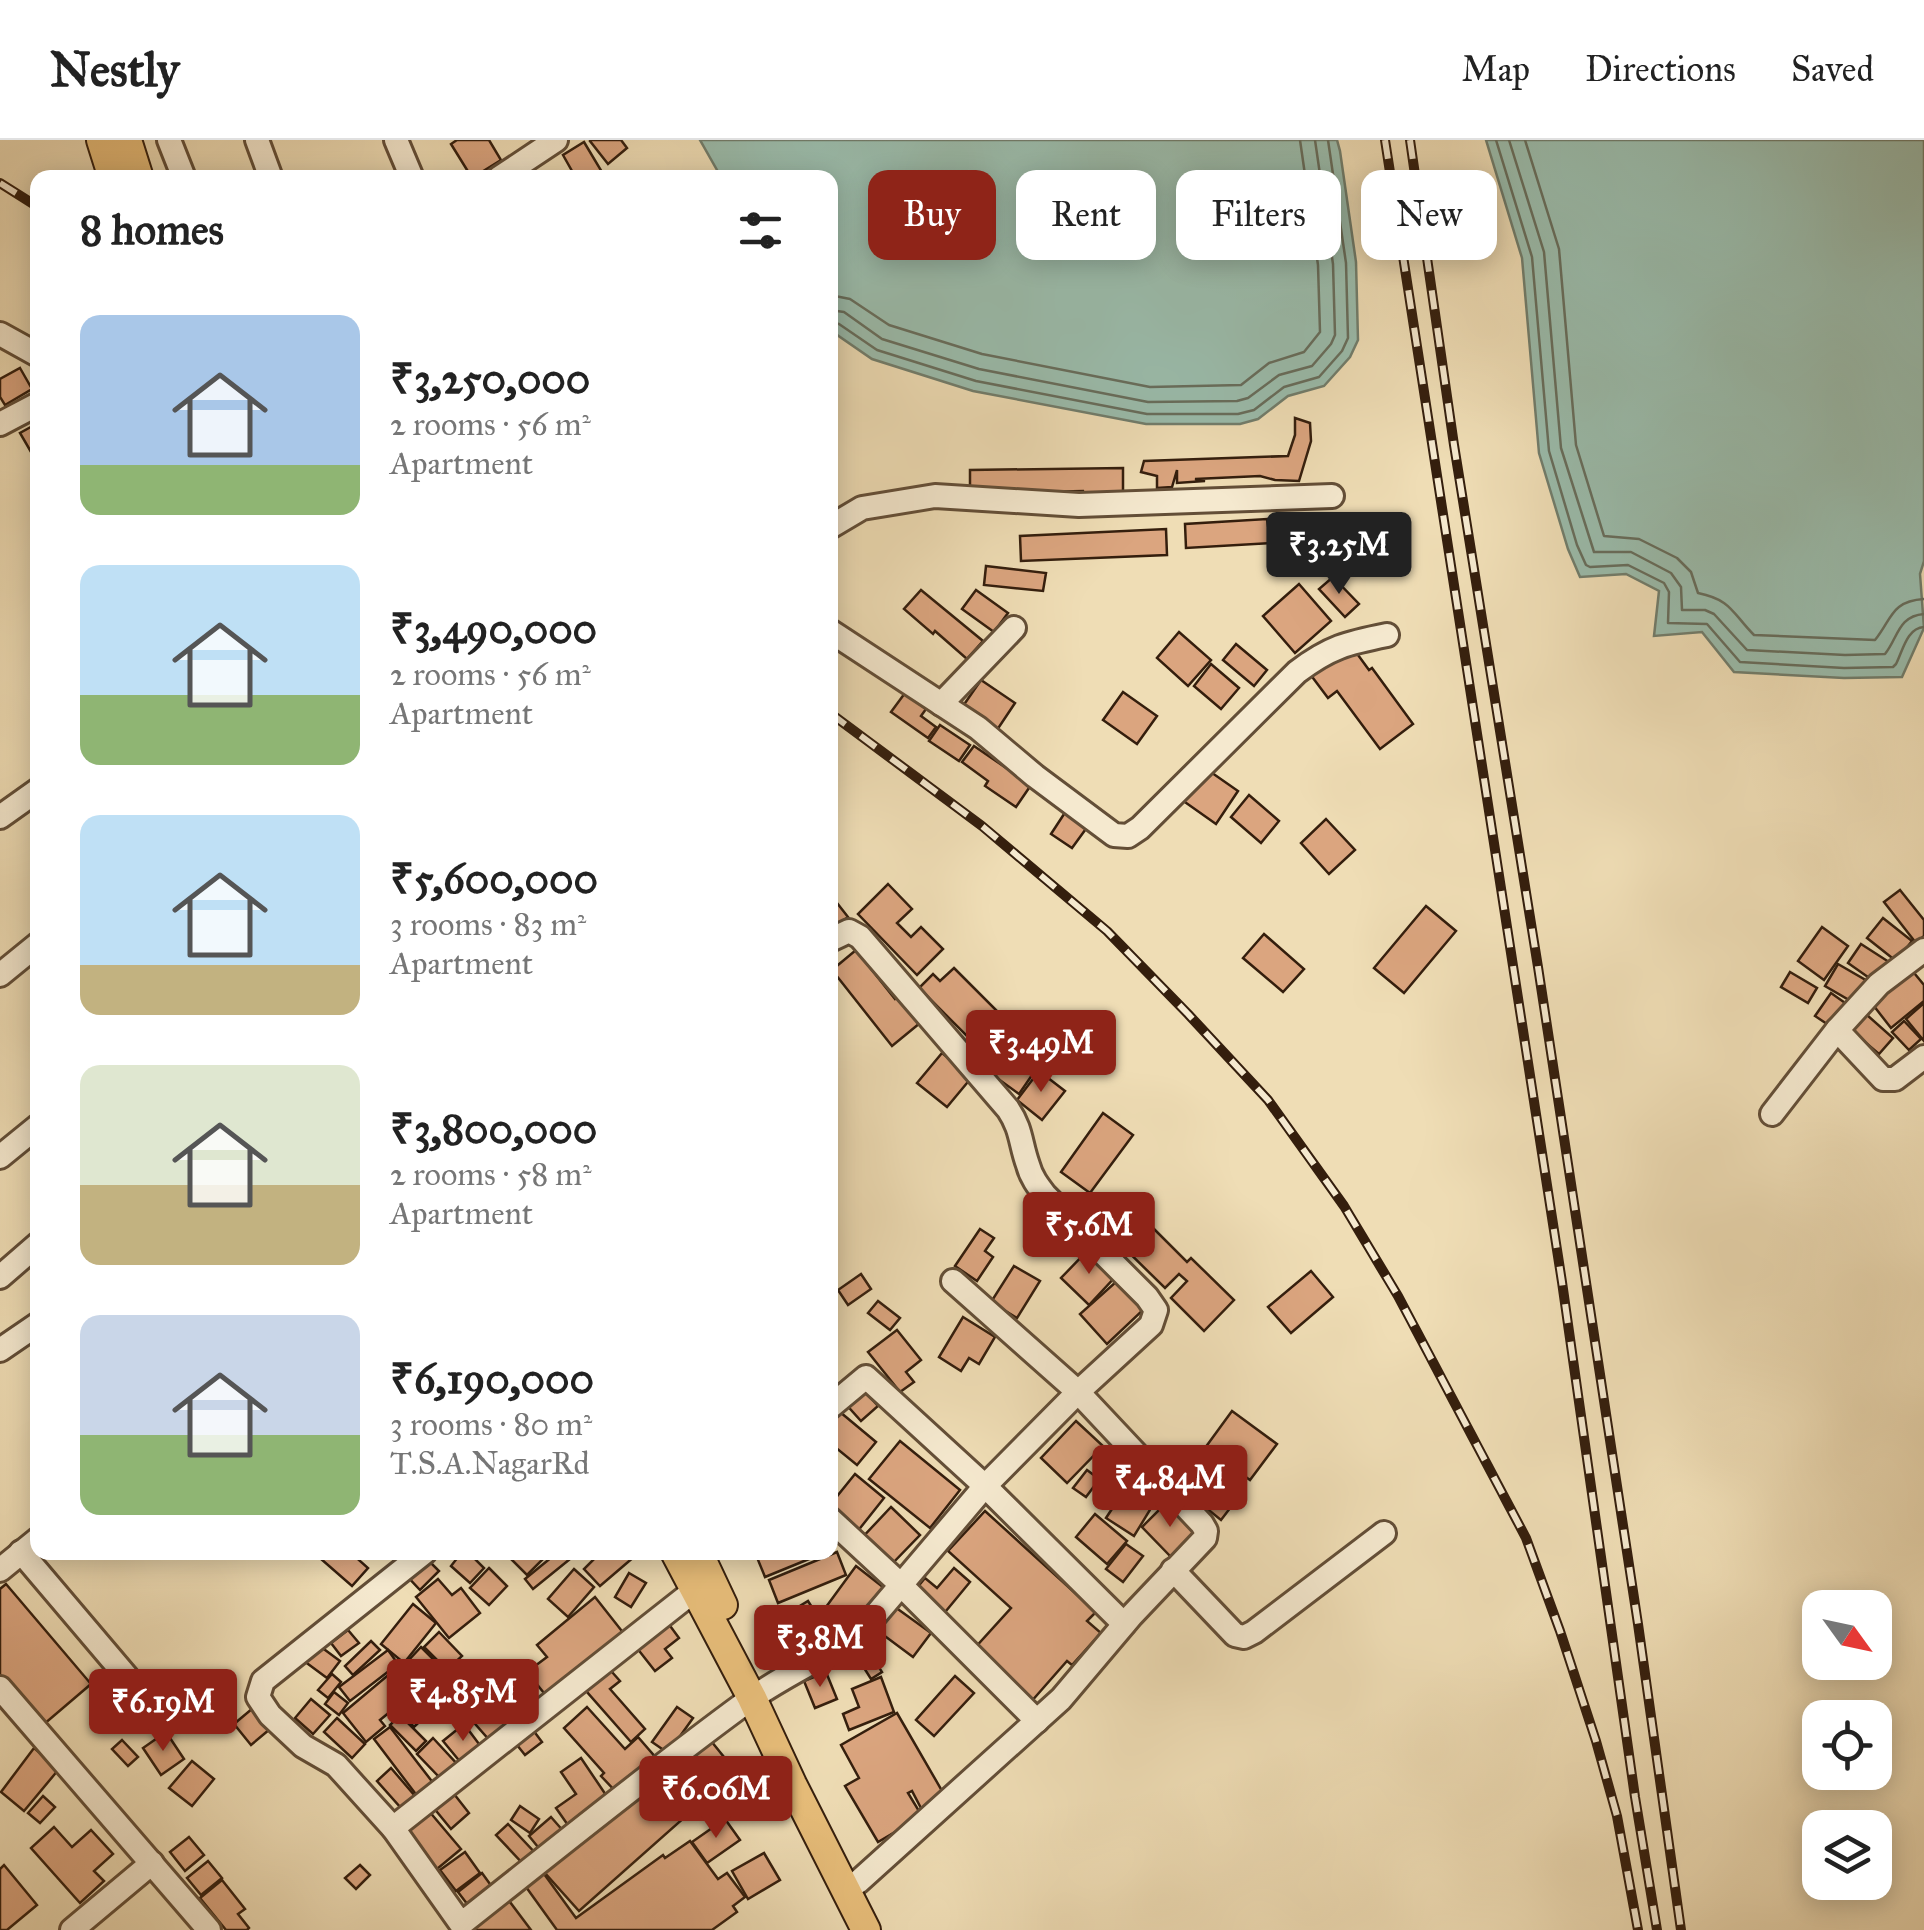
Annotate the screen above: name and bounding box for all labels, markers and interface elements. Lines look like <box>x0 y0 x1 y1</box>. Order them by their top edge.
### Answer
text: Nestly <box>50 40 179 99</box>
text: Map <box>1462 48 1530 91</box>
text: Directions <box>1585 48 1736 91</box>
text: Saved <box>1791 48 1874 91</box>
chip: Buy <box>868 170 996 260</box>
chip: Rent <box>1016 170 1156 260</box>
chip: Filters <box>1176 170 1341 260</box>
chip: New <box>1361 170 1497 260</box>
icon: filters <box>733 203 788 258</box>
text: 8 homes <box>80 204 224 256</box>
text: ₹3,250,000 <box>390 353 590 405</box>
icon: home <box>160 355 280 475</box>
text: 2 rooms · 56 m² <box>390 405 591 444</box>
text: Apartment <box>390 444 533 483</box>
pin: ₹3.25M <box>1258 512 1420 597</box>
text: ₹3.25M <box>1288 525 1390 564</box>
text: ₹3,490,000 <box>390 603 597 655</box>
icon: home <box>160 605 280 725</box>
text: 2 rooms · 56 m² <box>390 655 591 694</box>
text: Apartment <box>390 694 533 733</box>
text: ₹5,600,000 <box>390 853 598 905</box>
icon: home <box>160 855 280 975</box>
text: 3 rooms · 83 m² <box>390 905 586 944</box>
text: Apartment <box>390 944 533 983</box>
pin: ₹3.49M <box>960 1010 1122 1095</box>
text: ₹3.49M <box>988 1023 1094 1062</box>
text: ₹3,800,000 <box>390 1103 597 1155</box>
icon: home <box>160 1105 280 1225</box>
text: 2 rooms · 58 m² <box>390 1155 591 1194</box>
pin: ₹5.6M <box>1019 1192 1159 1277</box>
text: Apartment <box>390 1194 533 1233</box>
text: ₹5.6M <box>1045 1205 1133 1244</box>
text: ₹6,190,000 <box>390 1353 594 1405</box>
icon: home <box>160 1355 280 1475</box>
text: 3 rooms · 80 m² <box>390 1405 592 1444</box>
text: T.S.A.NagarRd <box>390 1444 590 1483</box>
pin: ₹4.84M <box>1089 1445 1251 1530</box>
text: ₹4.84M <box>1114 1458 1226 1497</box>
north arrow <box>1802 1590 1892 1680</box>
map controls <box>1802 1590 1892 1900</box>
pin: ₹3.8M <box>750 1605 890 1690</box>
text: ₹3.8M <box>776 1618 864 1657</box>
pin: ₹4.85M <box>382 1659 544 1744</box>
pin: ₹6.19M <box>82 1669 244 1754</box>
text: ₹4.85M <box>409 1672 517 1711</box>
text: ₹6.19M <box>111 1682 215 1721</box>
button: locate <box>1802 1700 1892 1790</box>
pin: ₹6.06M <box>635 1756 797 1841</box>
text: ₹6.06M <box>661 1769 771 1808</box>
button: layers <box>1802 1810 1892 1900</box>

